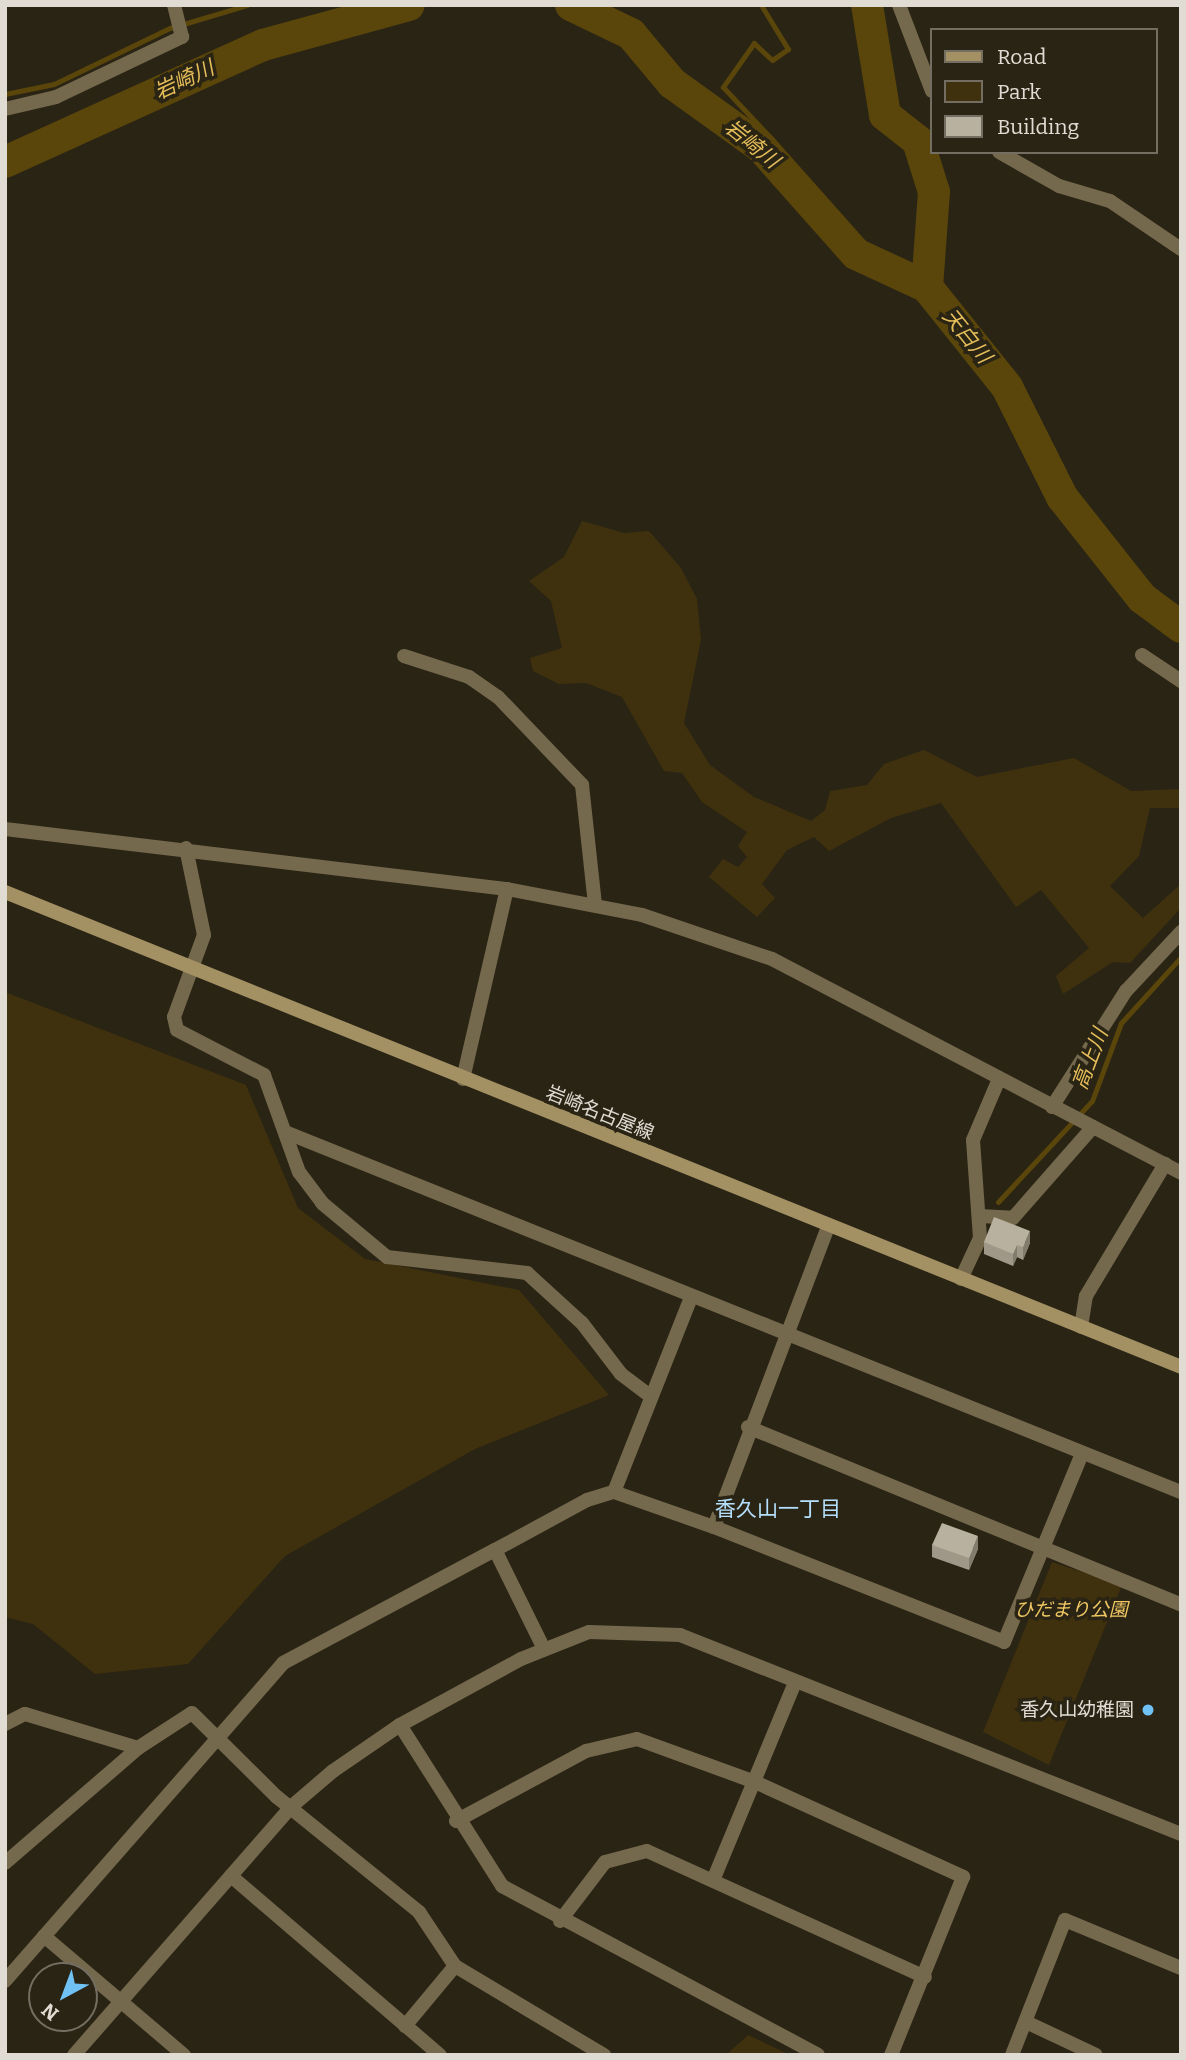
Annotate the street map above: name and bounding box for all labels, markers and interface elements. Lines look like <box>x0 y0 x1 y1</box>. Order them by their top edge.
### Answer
legend <box>930 28 1158 154</box>
text: Road <box>997 44 1046 70</box>
water label: 岩崎川 <box>150 55 218 105</box>
text: Park <box>997 79 1041 105</box>
water label: 岩崎川 <box>720 114 784 174</box>
text: Building <box>997 114 1079 140</box>
water label: 天白川 <box>937 304 997 368</box>
water label: 高上川 <box>1067 1025 1113 1093</box>
street label: 岩崎名古屋線 <box>543 1081 657 1145</box>
district label: 香久山一丁目 <box>715 1496 841 1522</box>
park label: ひだまり公園 <box>1014 1599 1128 1621</box>
place label: 香久山幼稚園 <box>1020 1699 1134 1721</box>
marker: 香久山幼稚園 <box>1140 1702 1156 1718</box>
north arrow <box>28 1962 98 2032</box>
text: N <box>37 1998 63 2025</box>

